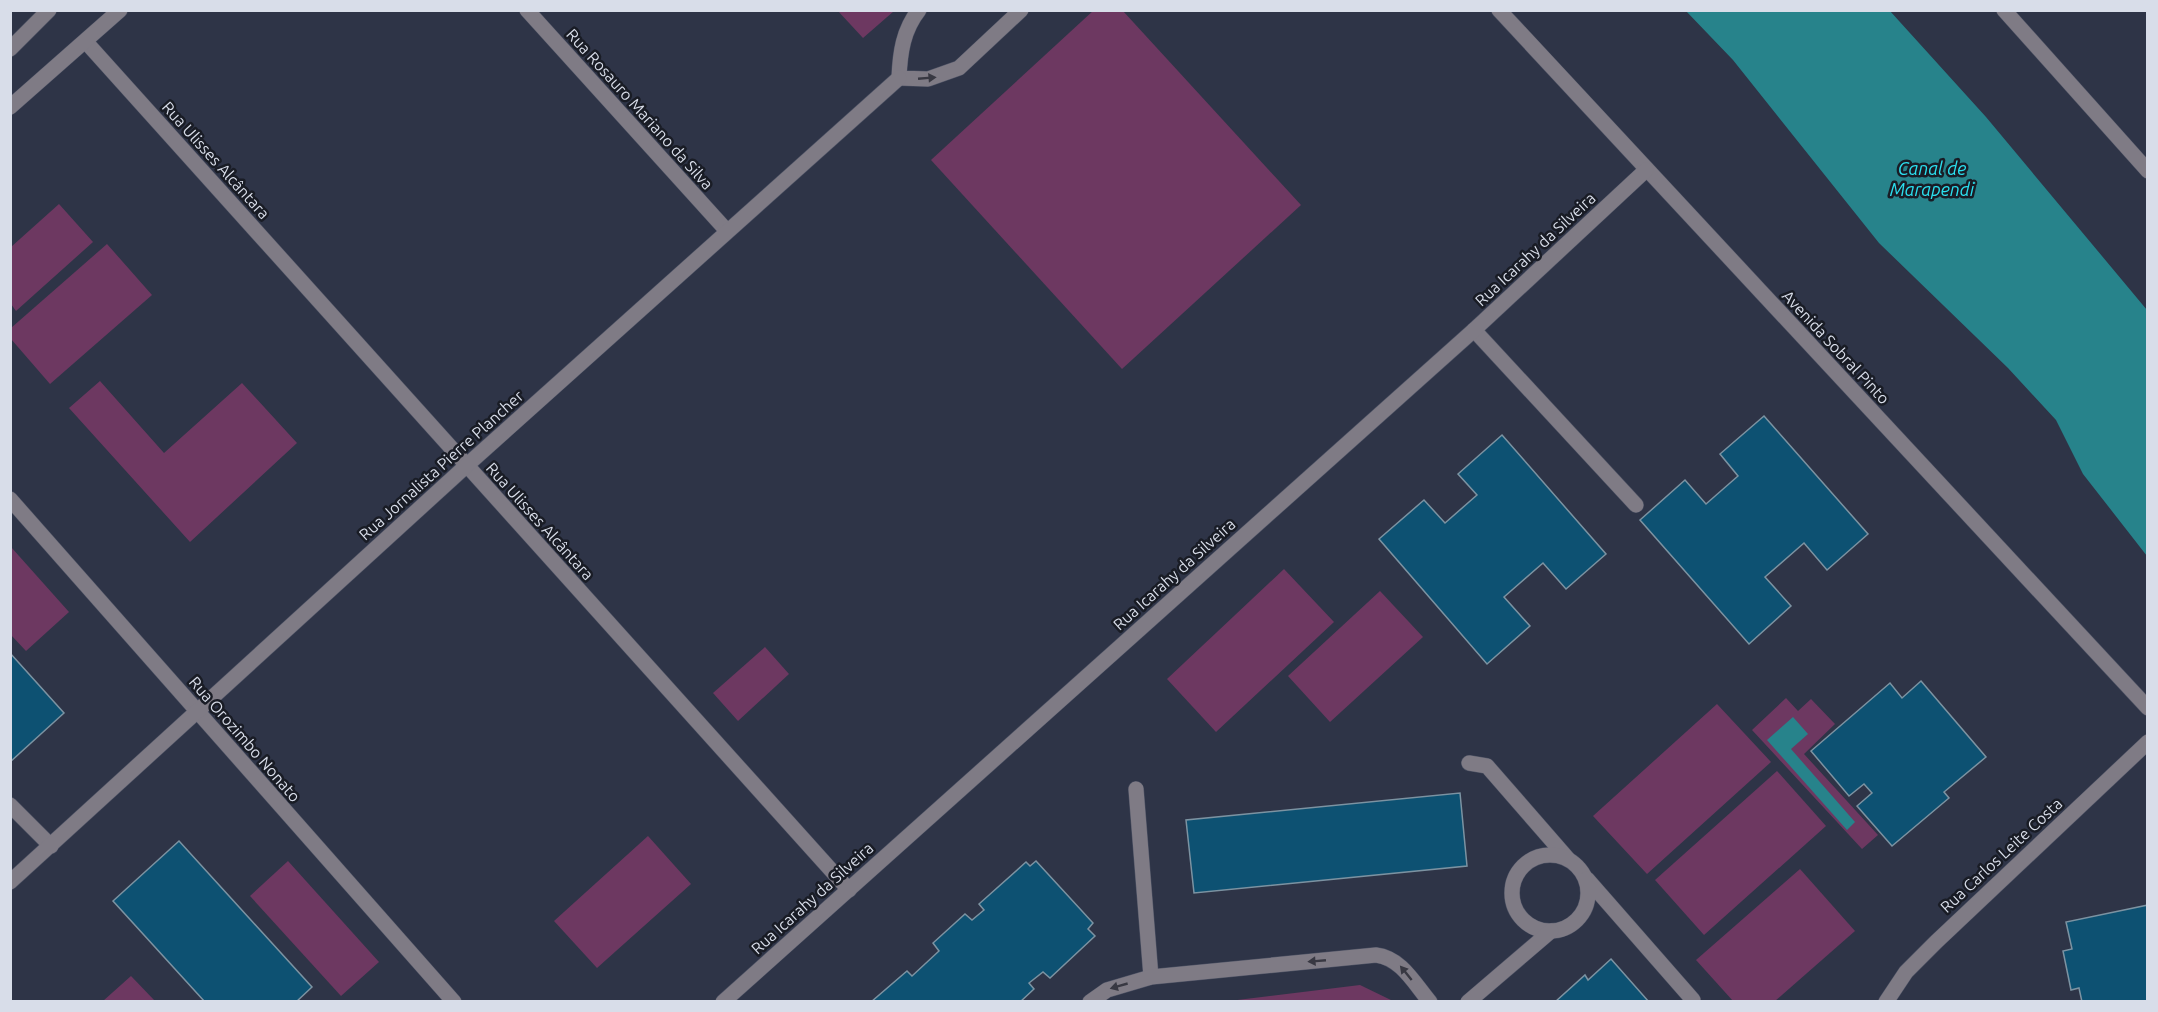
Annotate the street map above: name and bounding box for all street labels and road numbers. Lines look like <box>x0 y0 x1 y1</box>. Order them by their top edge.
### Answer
street label: Rua Rosauro Mariano da Silva <box>563 25 717 193</box>
street label: Rua Ulisses Alcântara <box>159 98 273 222</box>
street label: Rua Icarahy da Silveira <box>1471 189 1599 309</box>
street label: Avenida Sobral Pinto <box>1779 287 1893 407</box>
street label: Rua Jornalista Pierre Plancher <box>355 387 527 543</box>
street label: Rua Ulisses Alcântara <box>483 459 597 583</box>
street label: Rua Icarahy da Silveira <box>1109 515 1239 633</box>
street label: Rua Orozimbo Nonato <box>186 673 304 805</box>
street label: Rua Carlos Leite Costa <box>1937 794 2065 916</box>
street label: Rua Icarahy da Silveira <box>747 839 877 957</box>

